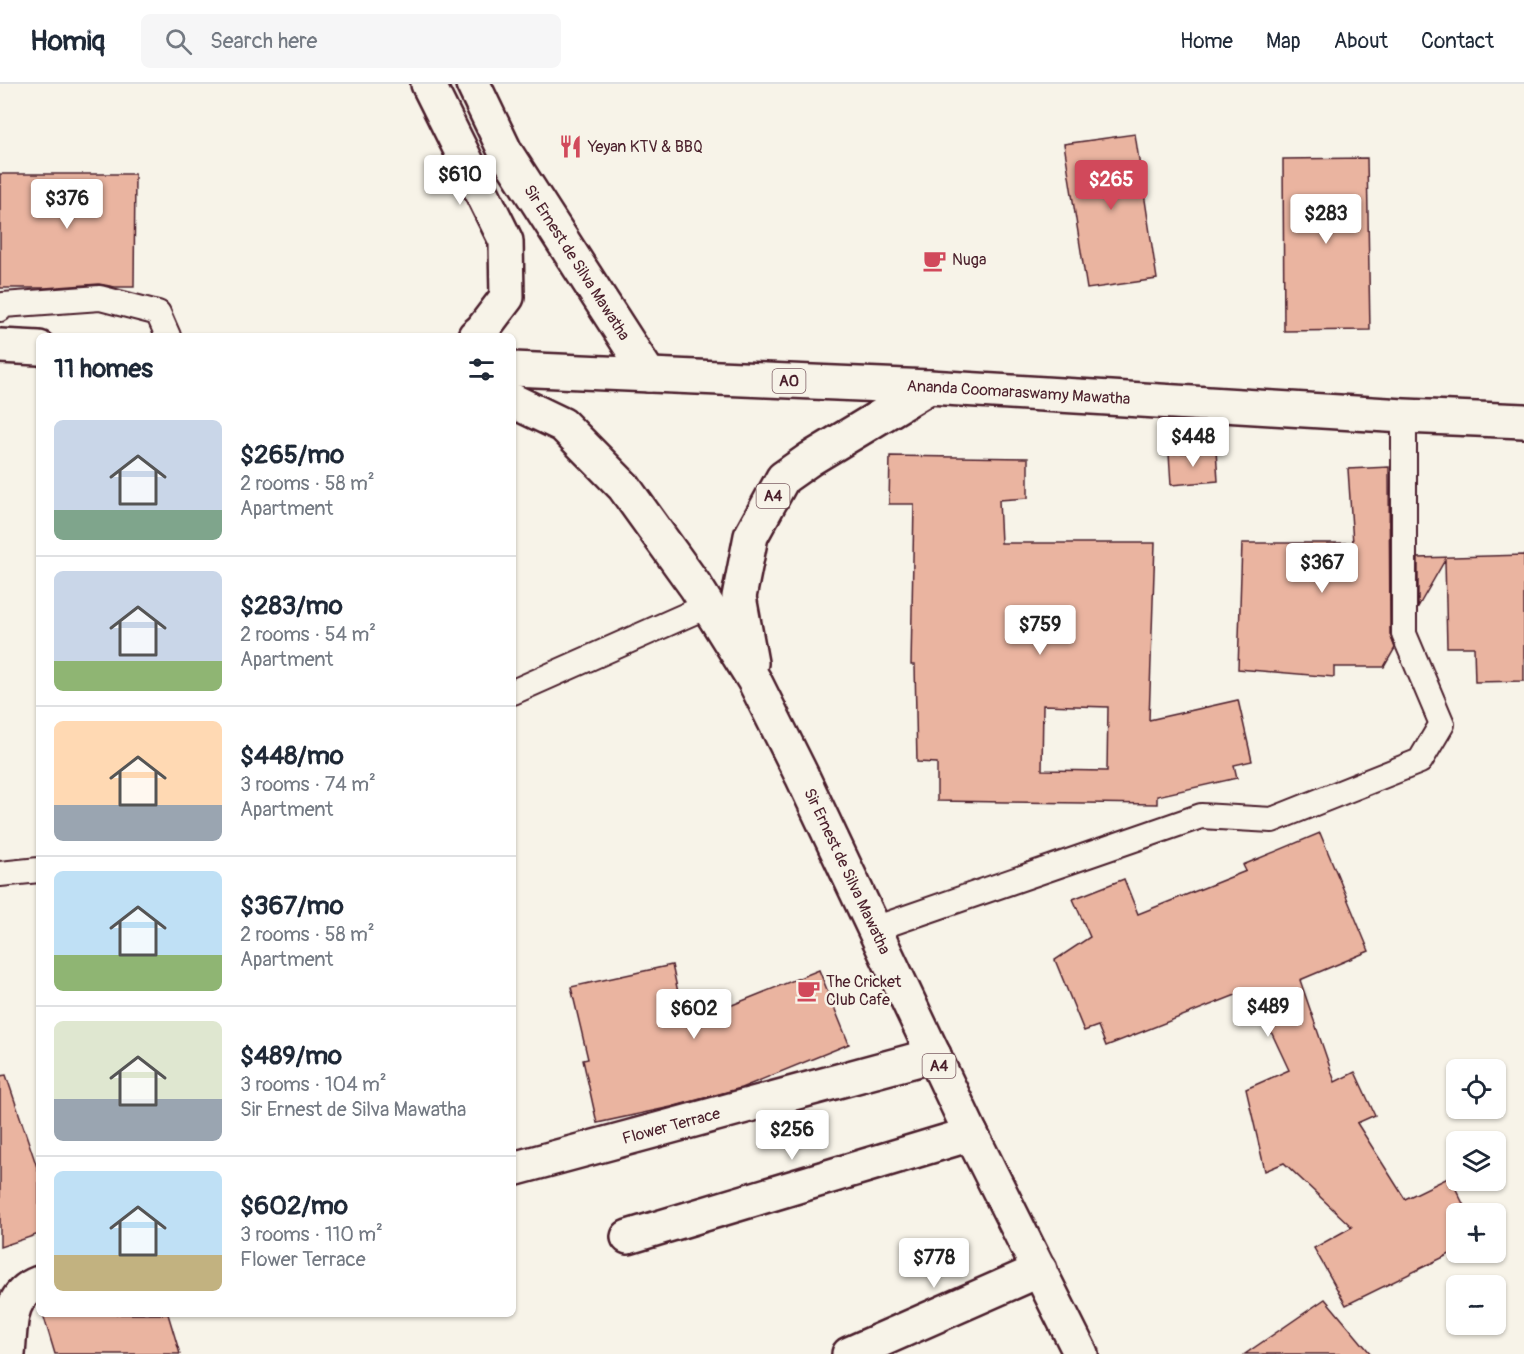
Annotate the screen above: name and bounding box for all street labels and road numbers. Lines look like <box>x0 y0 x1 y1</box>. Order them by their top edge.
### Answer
street label: Sir Ernest de Silva Mawatha <box>519 181 634 344</box>
road number: A0 <box>772 369 806 393</box>
street label: Ananda Coomaraswamy Mawatha <box>906 376 1131 409</box>
road number: A4 <box>756 484 790 508</box>
street label: Sir Ernest de Silva Mawatha <box>799 785 895 958</box>
road number: A4 <box>922 1054 956 1078</box>
street label: Flower Terrace <box>620 1103 723 1149</box>

